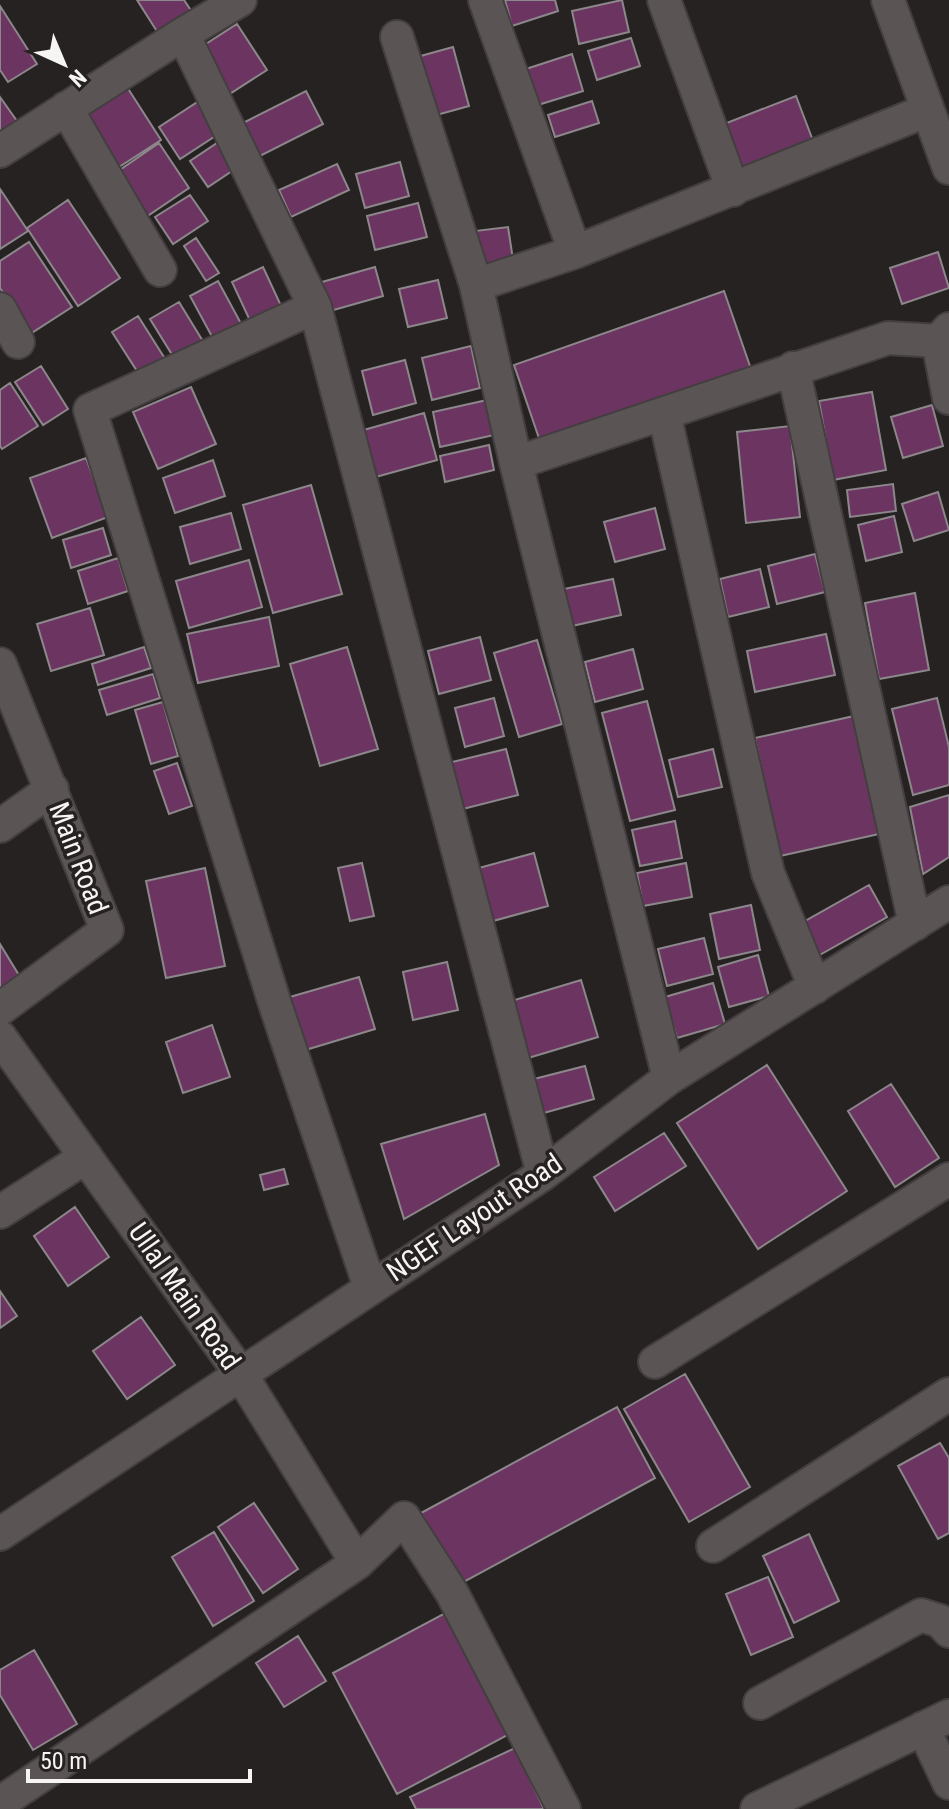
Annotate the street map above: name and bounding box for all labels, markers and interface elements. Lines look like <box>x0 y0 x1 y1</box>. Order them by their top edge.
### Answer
north arrow <box>24 24 104 104</box>
text: N <box>64 64 91 92</box>
street label: Main Road <box>42 798 115 919</box>
street label: NGEF Layout Road <box>380 1147 568 1288</box>
street label: Ullal Main Road <box>122 1216 247 1376</box>
scale bar <box>28 1733 250 1783</box>
text: 50 m <box>40 1747 87 1775</box>

